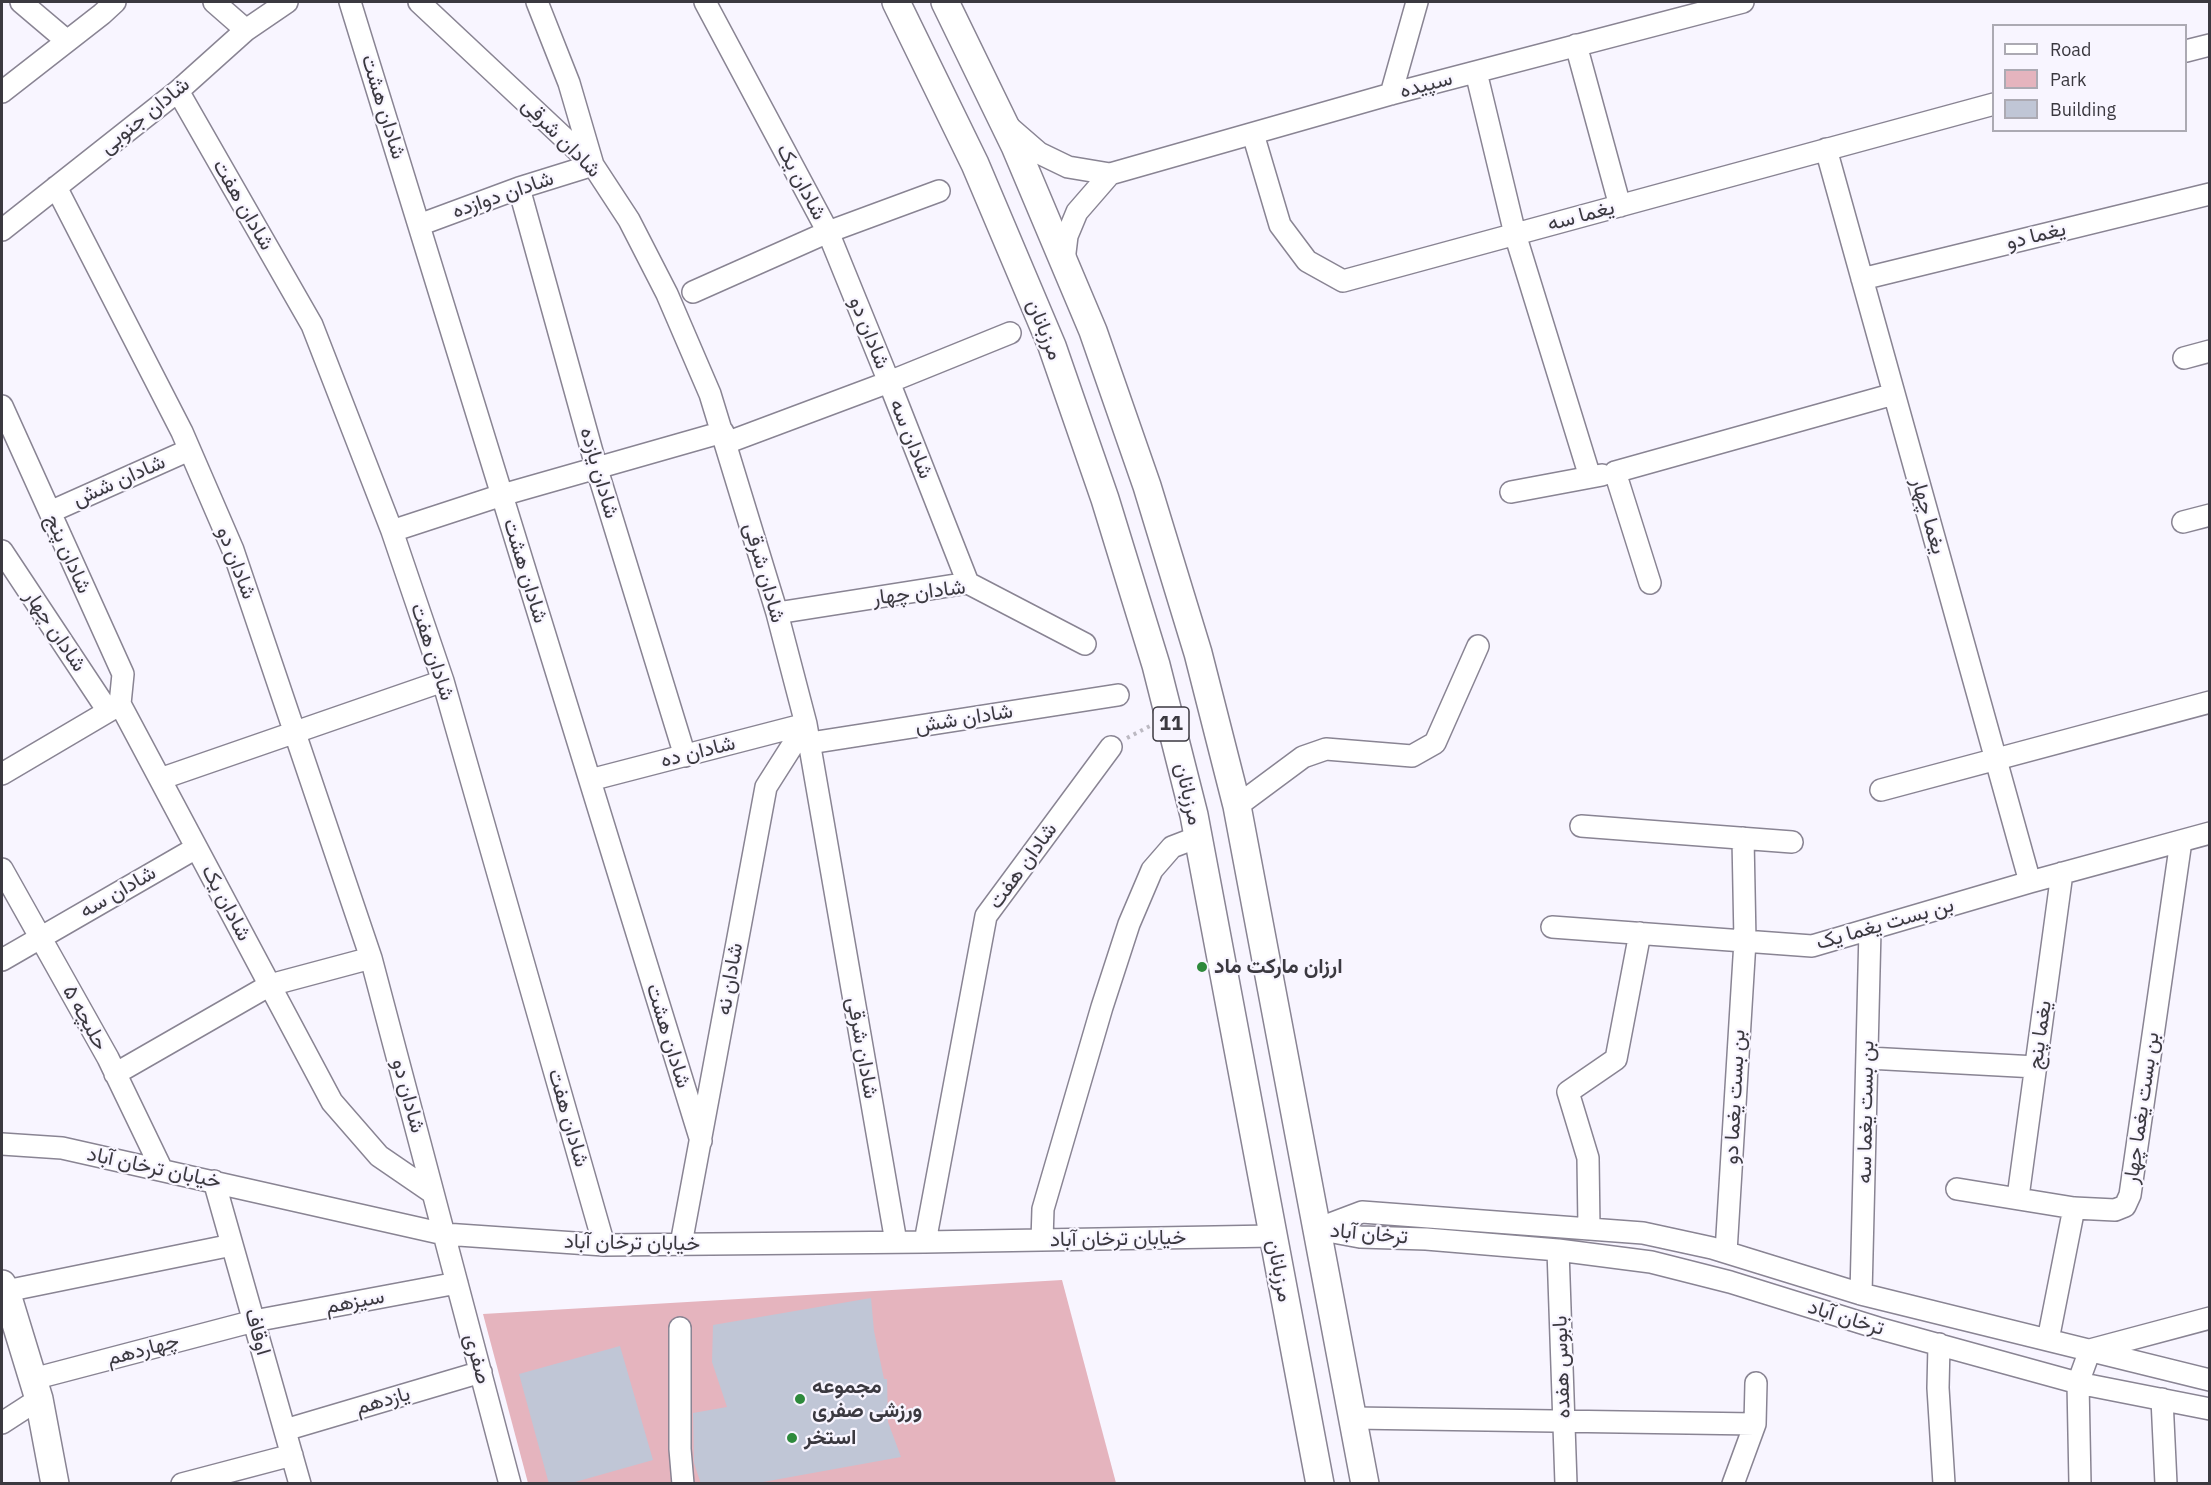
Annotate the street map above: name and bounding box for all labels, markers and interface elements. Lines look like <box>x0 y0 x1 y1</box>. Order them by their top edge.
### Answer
legend <box>1992 24 2187 132</box>
text: Road <box>2050 38 2091 61</box>
street label: شادان هشت <box>355 52 411 162</box>
street label: سپیده <box>1397 66 1455 104</box>
text: Park <box>2050 68 2086 91</box>
street label: شادان جنوبی <box>95 72 195 160</box>
street label: شادان شرقی <box>516 93 606 183</box>
text: Building <box>2050 98 2116 121</box>
street label: شادان یک <box>771 140 831 224</box>
street label: شادان هفت <box>207 155 279 255</box>
street label: شادان دوازده <box>449 166 557 224</box>
street label: یغما سه <box>1545 195 1617 237</box>
street label: یغما دو <box>2004 216 2068 256</box>
street label: شادان دو <box>843 293 895 373</box>
street label: مرزبانان <box>1021 296 1067 364</box>
street label: شادان سه <box>884 396 938 482</box>
street label: شادان یازده <box>574 425 624 521</box>
street label: شادان شش <box>69 449 169 513</box>
street label: یغما چهار <box>1905 475 1951 557</box>
street label: شادان پنج <box>39 510 97 598</box>
street label: شادان هشت <box>497 516 553 626</box>
street label: شادان شرقی <box>738 520 790 626</box>
street label: شادان دو <box>211 523 261 603</box>
street label: شادان چهار <box>871 575 967 611</box>
street label: شادان چهار <box>18 585 92 677</box>
street label: شادان هفت <box>404 600 460 704</box>
street label: شادان شش <box>913 699 1015 739</box>
road number: 11 <box>1153 707 1189 741</box>
street label: شادان ده <box>658 731 738 773</box>
street label: مرزبانان <box>1169 760 1207 828</box>
street label: شادان هفت <box>983 818 1063 914</box>
street label: شادان سه <box>76 860 160 924</box>
street label: شادان یک <box>196 861 256 945</box>
street label: بن بست یغما یک <box>1813 892 1957 956</box>
street label: شادان نه <box>711 941 749 1017</box>
place label: ارزان مارکت ماد <box>1214 954 1343 980</box>
marker: ارزان مارکت ماد <box>1195 960 1209 974</box>
street label: حلبچه ۵ <box>57 981 113 1055</box>
street label: شادان هشت <box>640 981 696 1091</box>
street label: شادان شرقی <box>841 995 883 1101</box>
street label: یغما پنج <box>2023 999 2057 1071</box>
street label: بن بست یغما دو <box>1719 1029 1751 1165</box>
street label: بن بست یغما چهار <box>2119 1031 2165 1185</box>
street label: بن بست یغما سه <box>1852 1040 1880 1184</box>
street label: شادان دو <box>386 1056 430 1136</box>
street label: شادان هفت <box>542 1066 594 1170</box>
street label: خیابان ترخان آباد <box>85 1142 223 1194</box>
street label: ترخان آباد <box>1329 1218 1409 1250</box>
street label: خیابان ترخان آباد <box>1050 1225 1186 1253</box>
street label: خیابان ترخان آباد <box>564 1229 700 1257</box>
street label: مرزبانان <box>1261 1238 1297 1304</box>
street label: سیزهم <box>324 1284 386 1320</box>
street label: ترخان آباد <box>1805 1295 1887 1341</box>
street label: اوقاف <box>238 1306 276 1358</box>
street label: بابوس هفده <box>1548 1315 1576 1419</box>
street label: چهاردهم <box>104 1328 182 1372</box>
street label: صفری <box>458 1331 496 1387</box>
place label: مجموعه ورزشی صفری <box>812 1374 922 1424</box>
street label: یازدهم <box>353 1381 413 1421</box>
marker: مجموعه ورزشی صفری <box>793 1392 807 1406</box>
place label: استخر <box>804 1425 856 1451</box>
marker: استخر <box>785 1431 799 1445</box>

